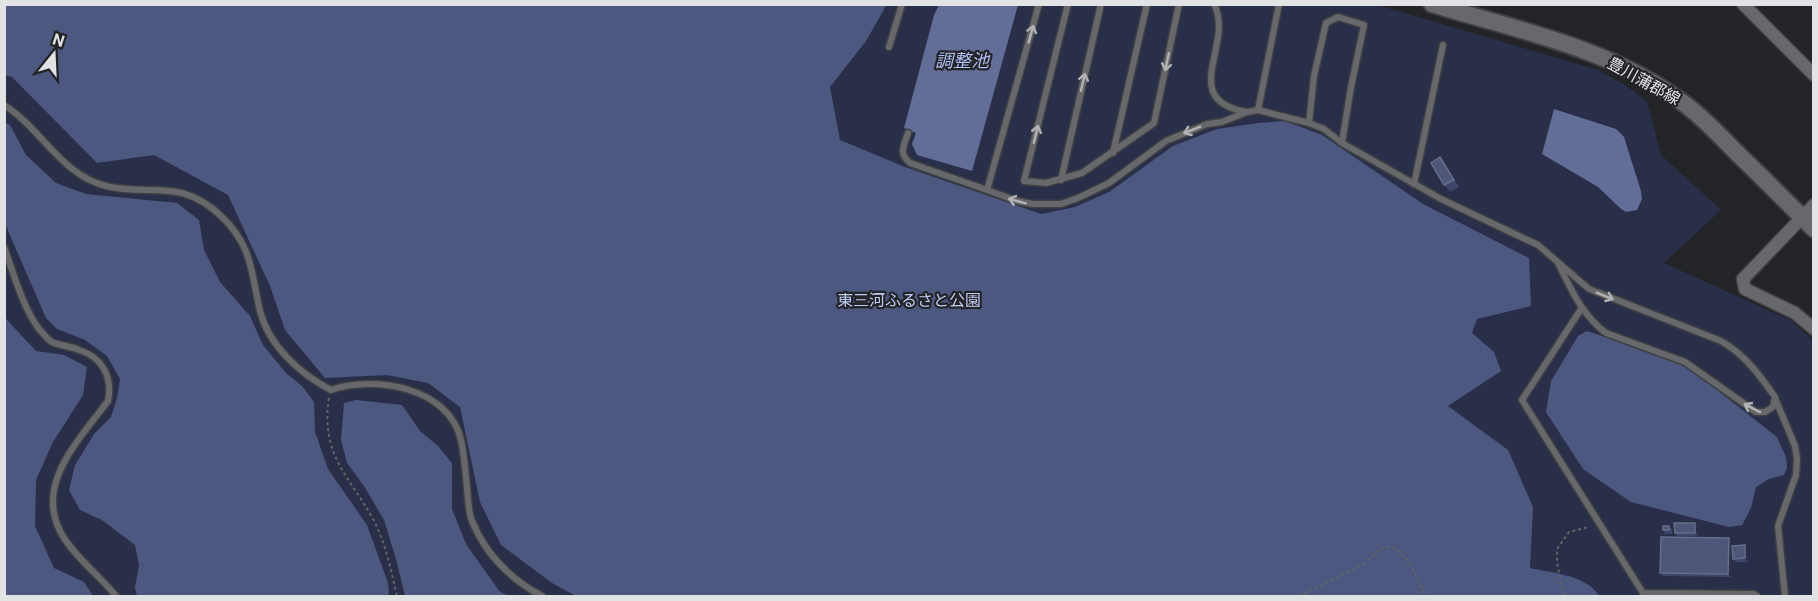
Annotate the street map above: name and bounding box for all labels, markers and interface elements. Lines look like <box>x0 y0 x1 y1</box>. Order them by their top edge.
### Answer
north arrow <box>24 24 84 84</box>
one-way arrow <box>1026 24 1037 43</box>
text: N <box>50 29 67 51</box>
water label: 調整池 <box>935 50 991 71</box>
one-way arrow <box>1161 51 1172 71</box>
street label: 豊川蒲郡線 <box>1604 53 1684 109</box>
one-way arrow <box>1078 73 1089 93</box>
one-way arrow <box>1030 125 1042 144</box>
one-way arrow <box>1183 125 1201 136</box>
one-way arrow <box>1008 194 1027 206</box>
park label: 東三河ふるさと公園 <box>837 291 981 310</box>
one-way arrow <box>1595 291 1614 302</box>
one-way arrow <box>1743 401 1761 413</box>

